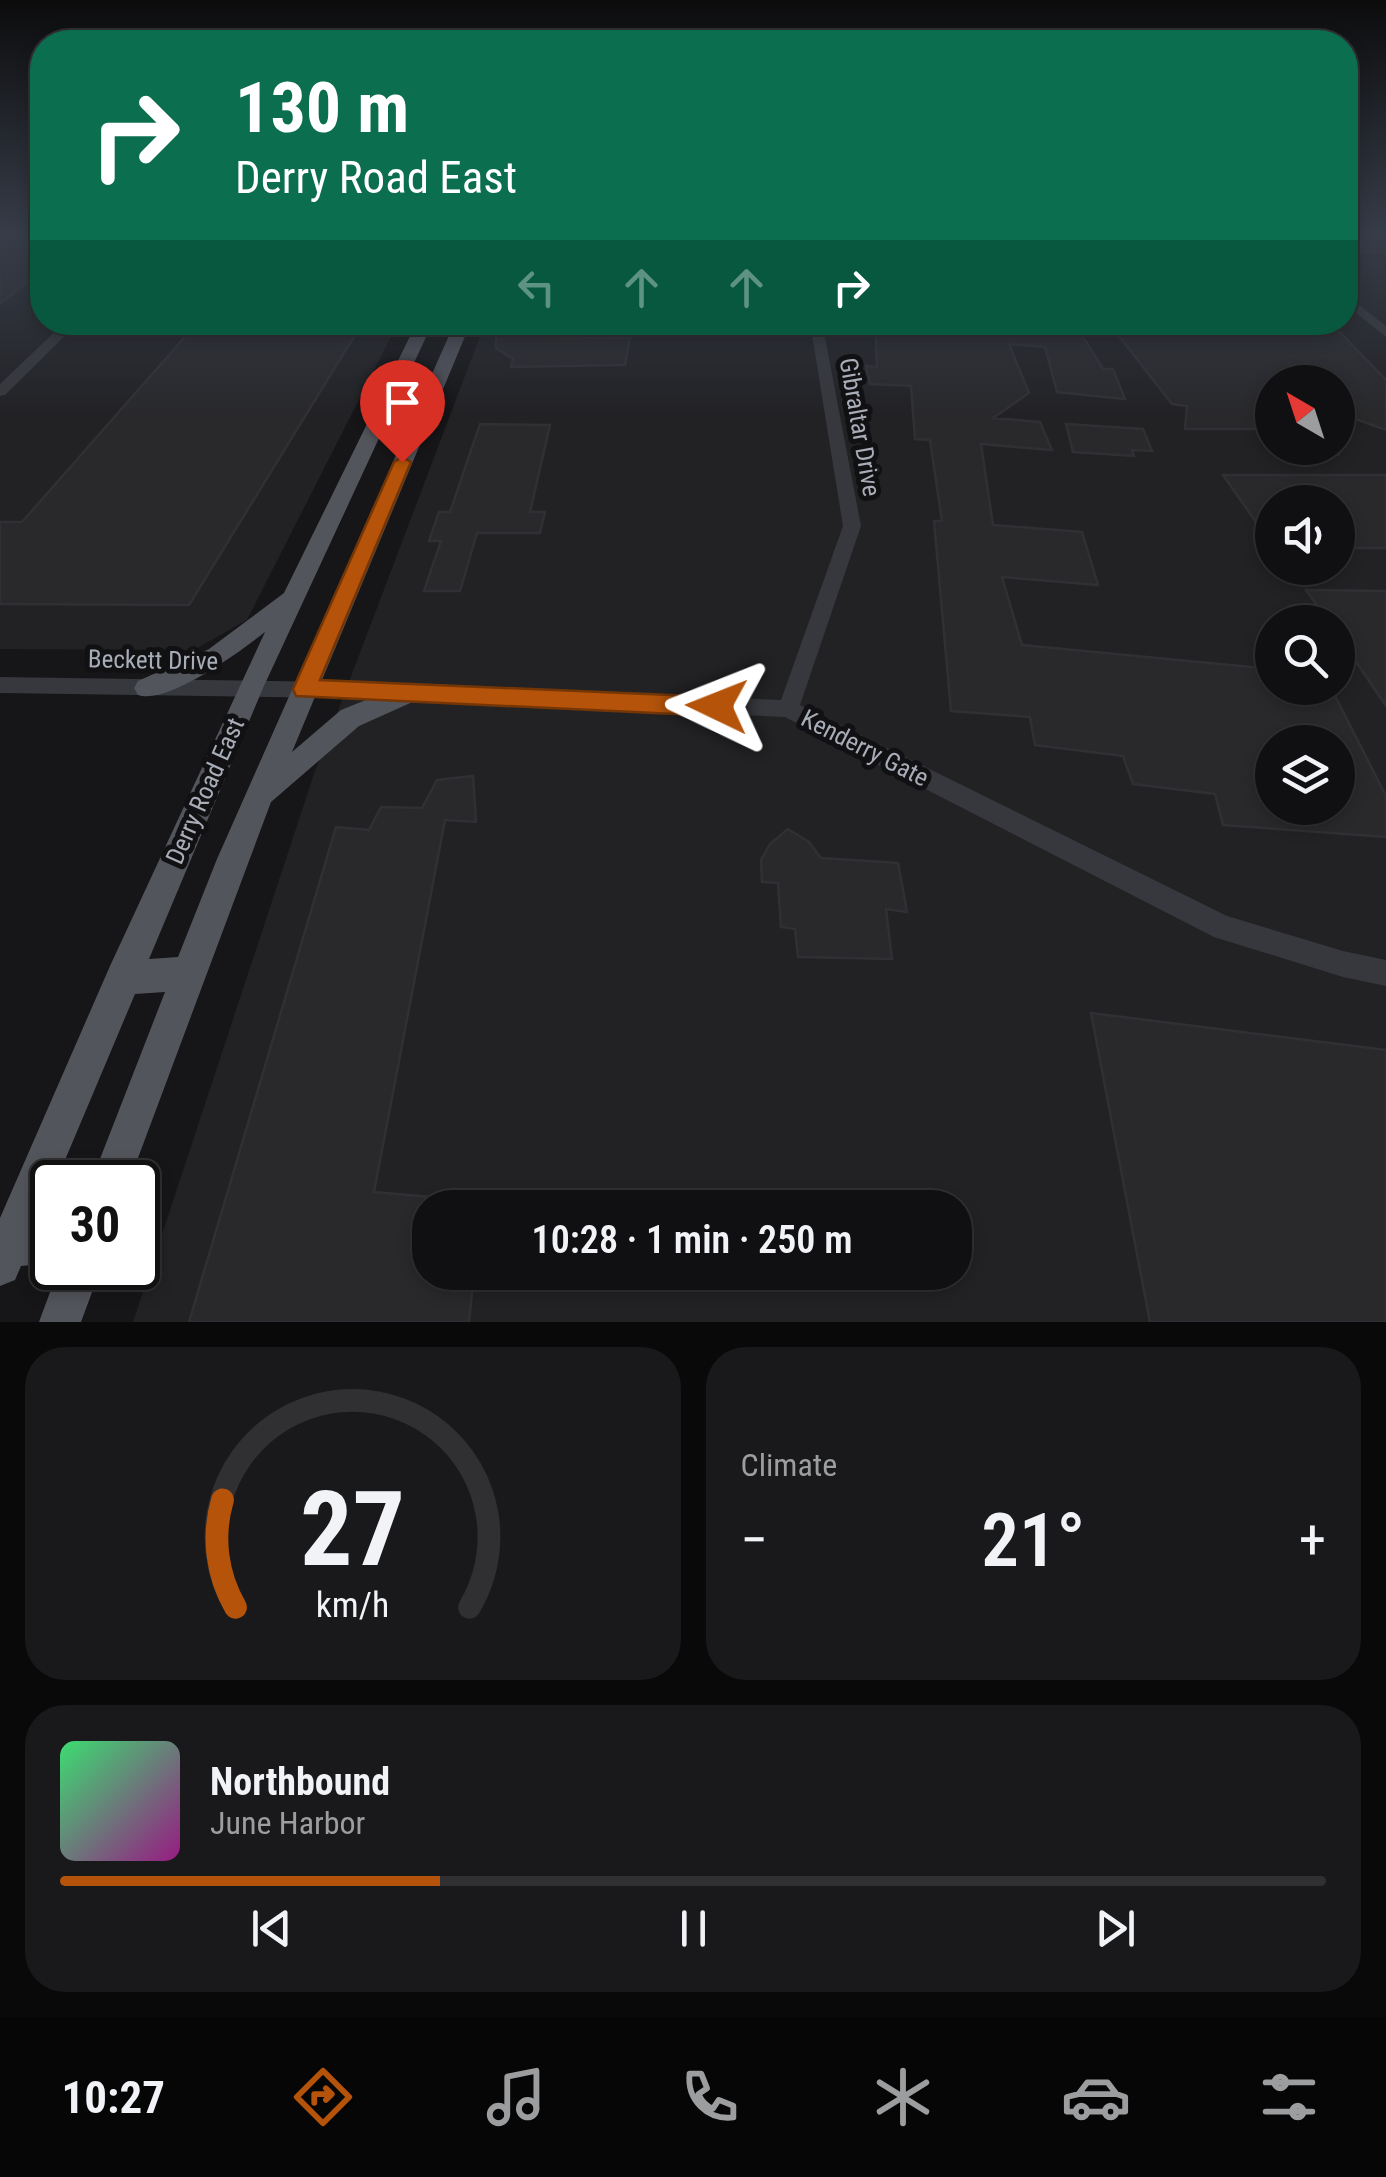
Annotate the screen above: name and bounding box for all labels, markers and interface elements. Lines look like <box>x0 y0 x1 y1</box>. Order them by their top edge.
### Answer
text: 130 m <box>235 67 409 149</box>
icon: right <box>70 70 200 200</box>
text: Derry Road East <box>235 151 517 204</box>
icon: left <box>509 260 564 315</box>
icon: ahead <box>614 260 669 315</box>
icon: ahead <box>719 260 774 315</box>
icon: right <box>824 260 879 315</box>
street label: Gibraltar Drive <box>834 355 886 499</box>
pin <box>360 360 445 463</box>
north arrow <box>1255 365 1355 465</box>
map controls <box>1255 365 1355 825</box>
icon: arrive <box>375 375 430 430</box>
button: sound <box>1255 485 1355 585</box>
button: search <box>1255 605 1355 705</box>
street label: Beckett Drive <box>88 644 218 676</box>
position arrow <box>665 654 769 758</box>
street label: Kenderry Gate <box>797 704 933 792</box>
street label: Derry Road East <box>160 714 250 868</box>
button: layers <box>1255 725 1355 825</box>
speed limit sign: 30 <box>30 1160 160 1290</box>
text: 10:28 · 1 min · 250 m <box>532 1218 852 1262</box>
text: Climate <box>741 1446 837 1484</box>
text: 27 <box>300 1469 405 1590</box>
text: 21° <box>981 1496 1086 1584</box>
text: − <box>741 1508 768 1572</box>
text: + <box>1299 1508 1326 1572</box>
text: km/h <box>316 1584 390 1626</box>
text: Northbound <box>210 1760 390 1804</box>
text: June Harbor <box>210 1804 365 1842</box>
icon: previous <box>244 1901 299 1956</box>
icon: pause <box>666 1901 721 1956</box>
icon: next <box>1088 1901 1143 1956</box>
icon: directions <box>288 2062 358 2132</box>
icon: music <box>481 2062 551 2132</box>
icon: phone <box>675 2062 745 2132</box>
icon: climate <box>868 2062 938 2132</box>
icon: car <box>1061 2062 1131 2132</box>
icon: filters <box>1254 2062 1324 2132</box>
text: 10:27 <box>62 2071 165 2124</box>

